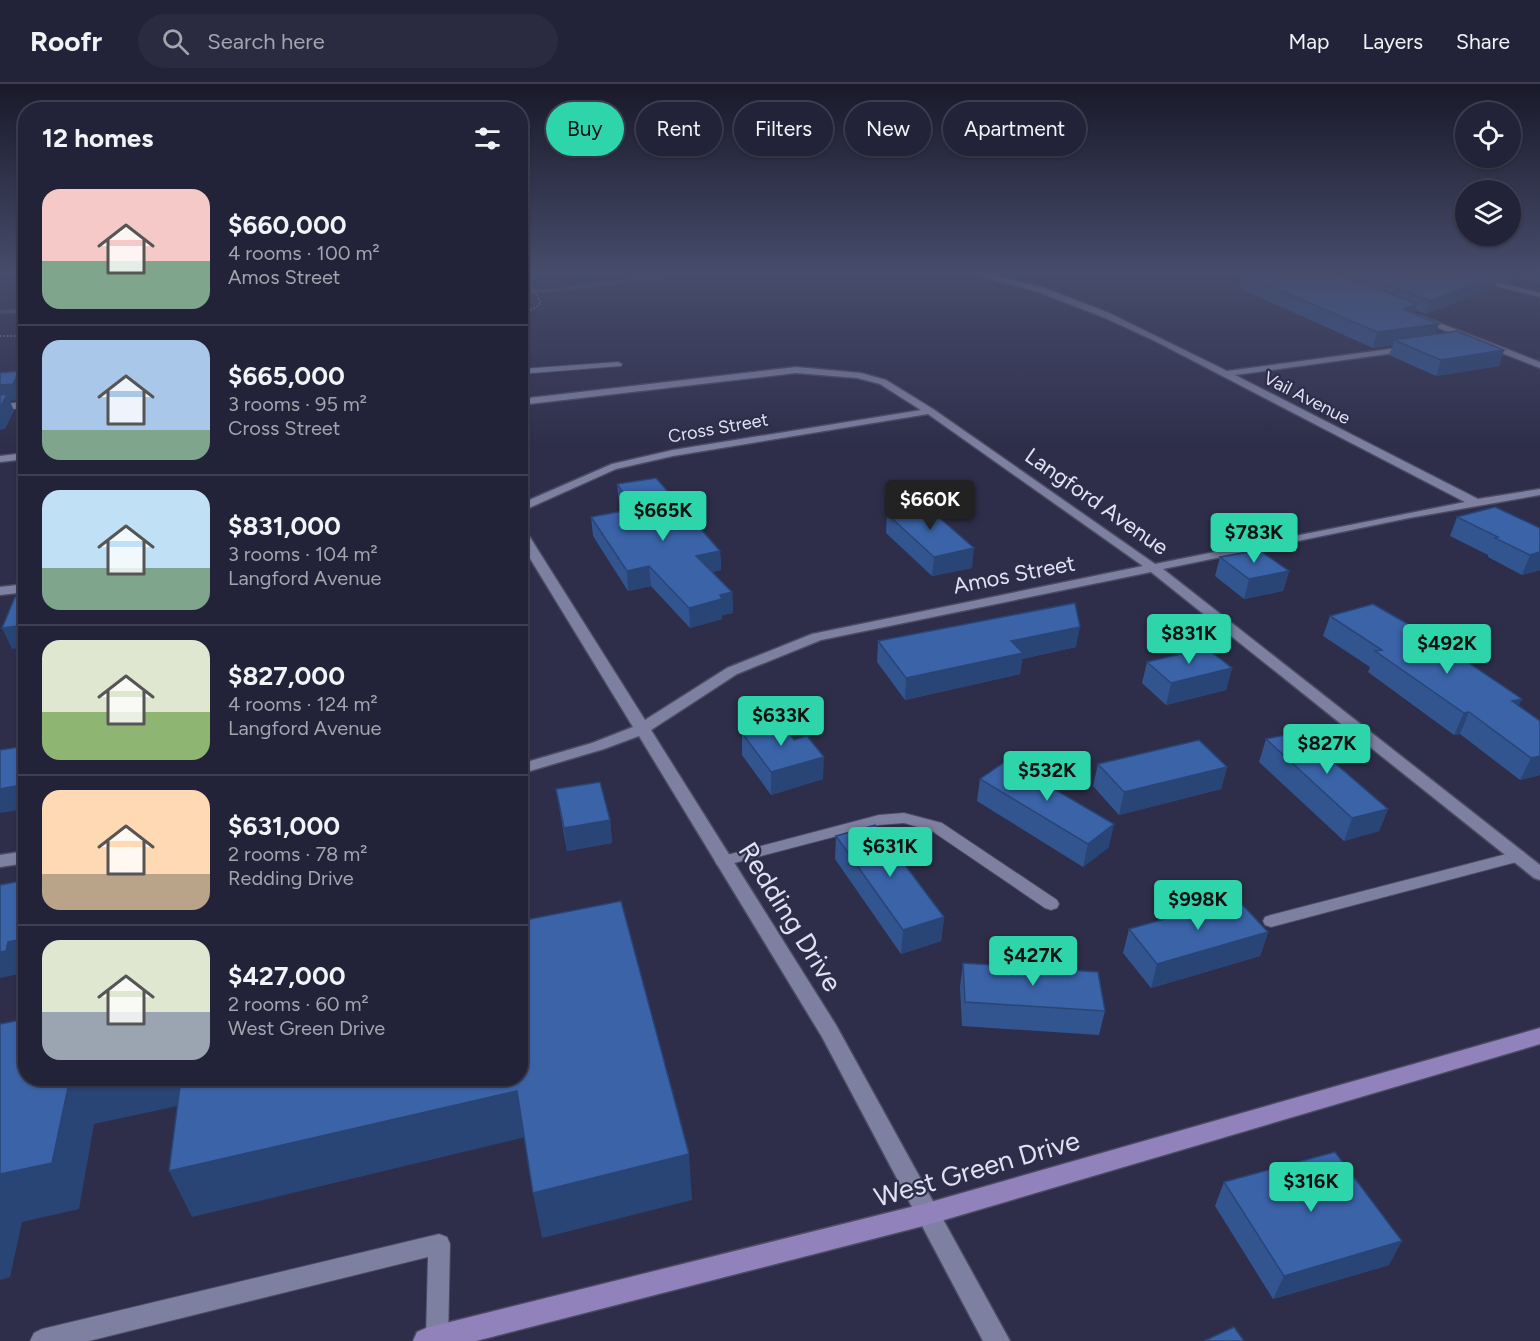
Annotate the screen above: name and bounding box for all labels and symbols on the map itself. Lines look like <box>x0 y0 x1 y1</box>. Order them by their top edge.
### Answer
street label: Vail Avenue <box>1260 367 1354 429</box>
street label: Cross Street <box>666 408 770 448</box>
street label: Langford Avenue <box>1020 442 1174 561</box>
pin: $660K <box>888 480 972 531</box>
pin: $665K <box>621 491 705 542</box>
pin: $783K <box>1212 513 1296 564</box>
street label: Amos Street <box>951 549 1077 600</box>
pin: $831K <box>1147 614 1231 665</box>
pin: $492K <box>1405 624 1489 675</box>
pin: $633K <box>739 696 823 747</box>
pin: $827K <box>1285 724 1369 775</box>
pin: $532K <box>1005 751 1089 802</box>
pin: $631K <box>848 827 932 878</box>
street label: Redding Drive <box>731 836 849 997</box>
pin: $998K <box>1156 880 1240 931</box>
pin: $427K <box>991 936 1075 987</box>
street label: West Green Drive <box>870 1123 1083 1214</box>
pin: $316K <box>1269 1162 1353 1213</box>

